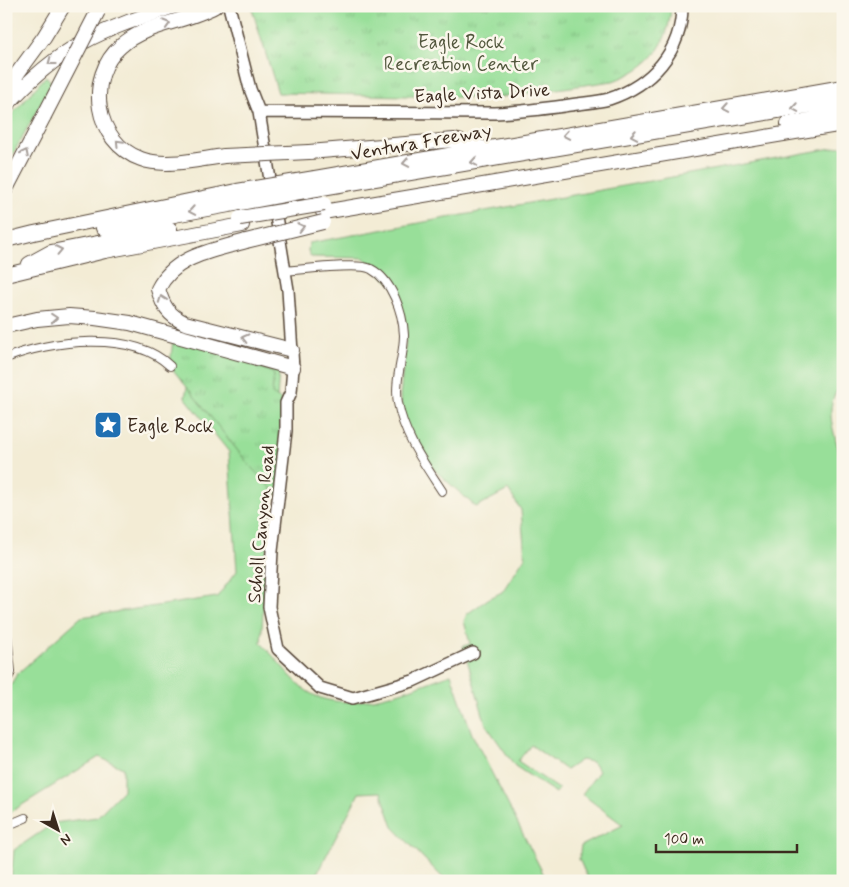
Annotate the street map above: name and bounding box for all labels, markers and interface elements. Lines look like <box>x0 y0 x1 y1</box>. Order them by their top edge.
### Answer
one-way arrow <box>163 20 171 30</box>
park label: Eagle Rock Recreation Center <box>384 30 538 77</box>
one-way arrow <box>48 57 57 65</box>
street label: Eagle Vista Drive <box>414 77 551 111</box>
one-way arrow <box>721 102 730 112</box>
one-way arrow <box>790 102 799 112</box>
street label: Ventura Freeway <box>349 118 494 167</box>
one-way arrow <box>630 129 639 139</box>
one-way arrow <box>561 130 570 140</box>
one-way arrow <box>116 140 125 149</box>
one-way arrow <box>19 149 29 158</box>
one-way arrow <box>402 157 411 167</box>
one-way arrow <box>470 157 479 167</box>
one-way arrow <box>188 206 197 216</box>
one-way arrow <box>297 222 306 233</box>
one-way arrow <box>54 245 63 256</box>
one-way arrow <box>158 296 168 304</box>
one-way arrow <box>51 313 59 324</box>
one-way arrow <box>241 333 250 344</box>
place icon: Eagle Rock <box>93 410 123 440</box>
place label: Eagle Rock <box>127 414 214 440</box>
street label: Scholl Canyon Road <box>242 444 281 604</box>
north arrow <box>32 804 82 854</box>
scale bar <box>656 822 798 854</box>
text: N <box>56 829 75 849</box>
text: 100 m <box>664 830 704 850</box>

